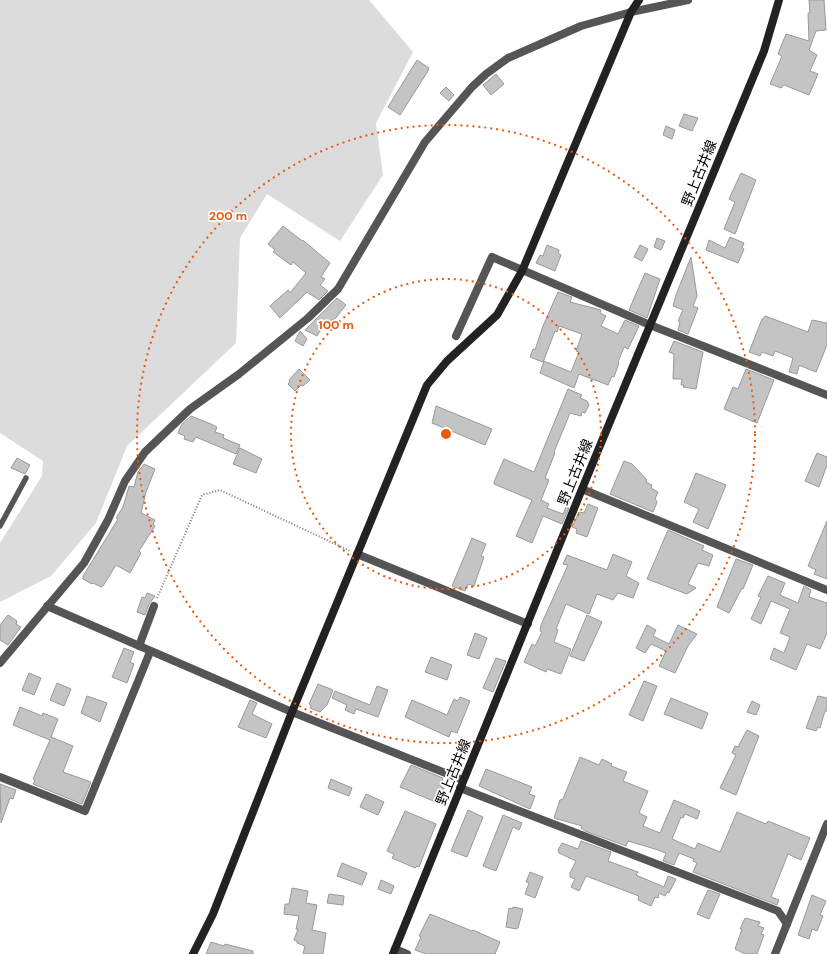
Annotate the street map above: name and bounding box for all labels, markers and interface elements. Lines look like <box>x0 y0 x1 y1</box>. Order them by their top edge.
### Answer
street label: 野上古井線 <box>678 137 720 209</box>
text: 200 m <box>209 208 247 224</box>
text: 100 m <box>318 317 354 333</box>
centre of rings <box>439 427 453 441</box>
street label: 野上古井線 <box>554 436 596 508</box>
street label: 野上古井線 <box>432 736 474 808</box>

